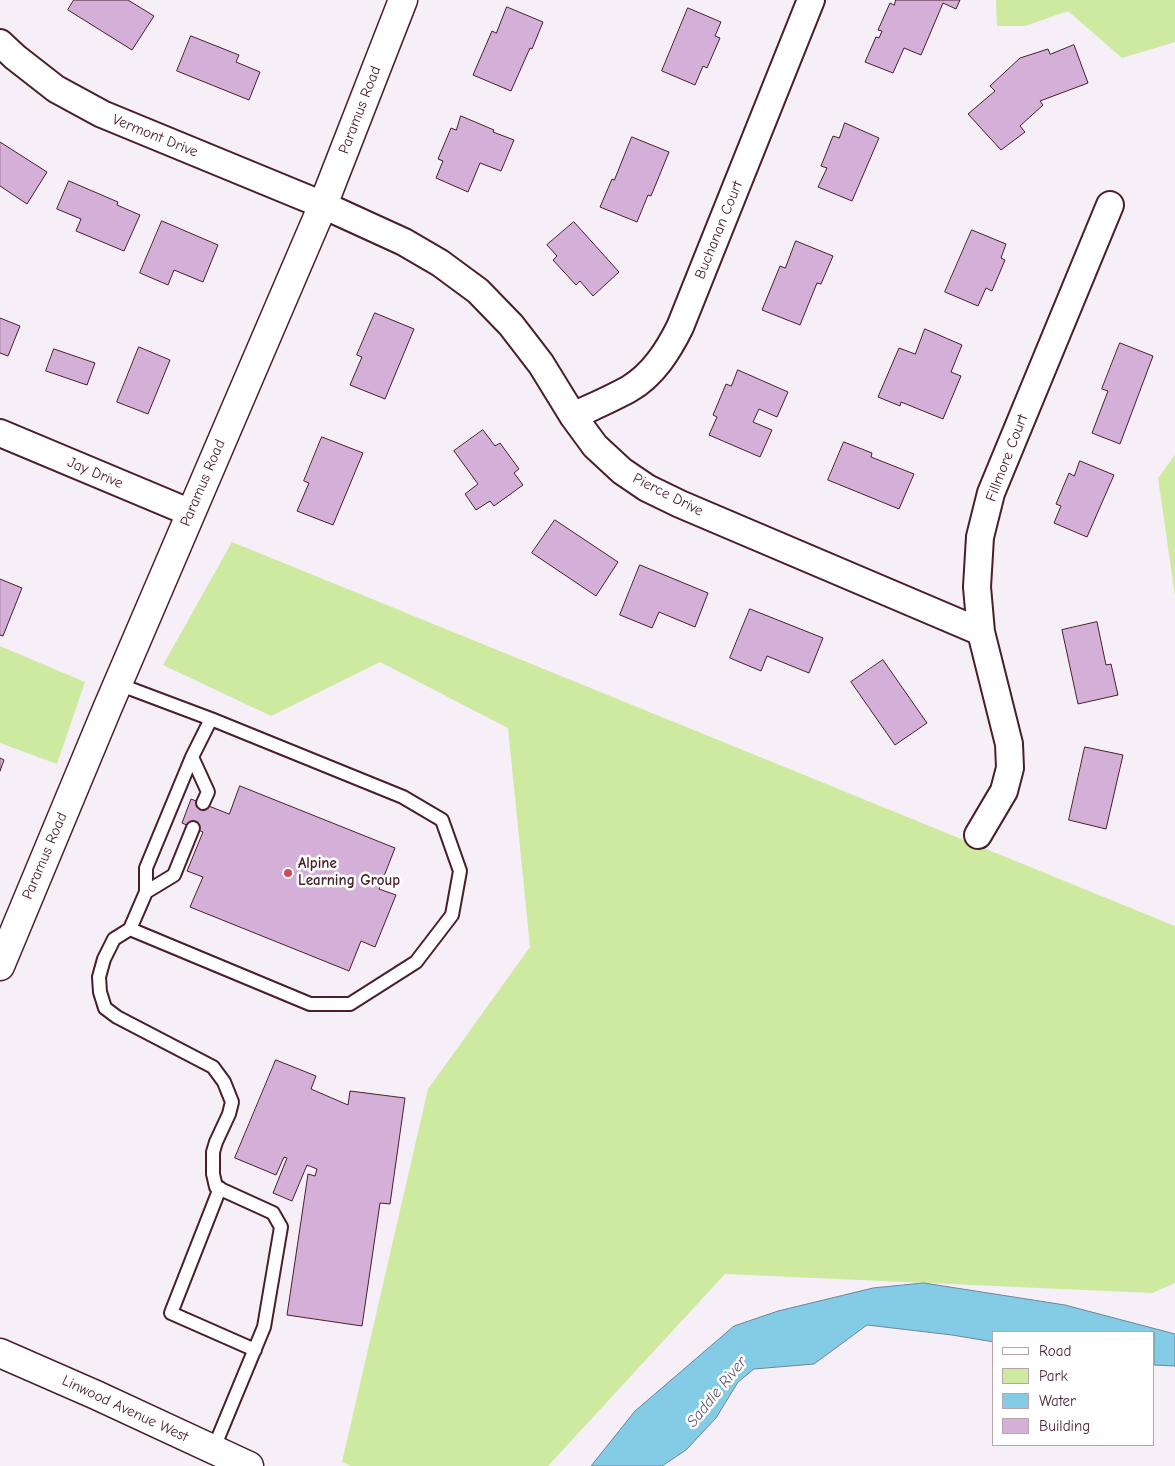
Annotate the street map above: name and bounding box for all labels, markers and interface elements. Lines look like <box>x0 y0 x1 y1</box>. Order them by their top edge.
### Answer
street label: Paramus Road <box>335 64 385 156</box>
street label: Vermont Drive <box>110 111 200 161</box>
street label: Buchanan Court <box>691 178 747 282</box>
street label: Fillmore Court <box>982 412 1032 504</box>
street label: Paramus Road <box>177 437 229 529</box>
street label: Jay Drive <box>65 453 125 493</box>
street label: Pierce Drive <box>630 470 706 520</box>
street label: Paramus Road <box>19 810 71 902</box>
place label: Alpine Learning Group <box>298 855 400 890</box>
marker: Alpine Learning Group <box>282 867 294 879</box>
legend <box>992 1331 1155 1446</box>
text: Road <box>1039 1342 1071 1360</box>
water label: Saddle River <box>683 1353 751 1431</box>
text: Park <box>1039 1367 1068 1385</box>
street label: Linwood Avenue West <box>59 1372 191 1446</box>
text: Water <box>1039 1392 1076 1410</box>
text: Building <box>1039 1417 1090 1435</box>

